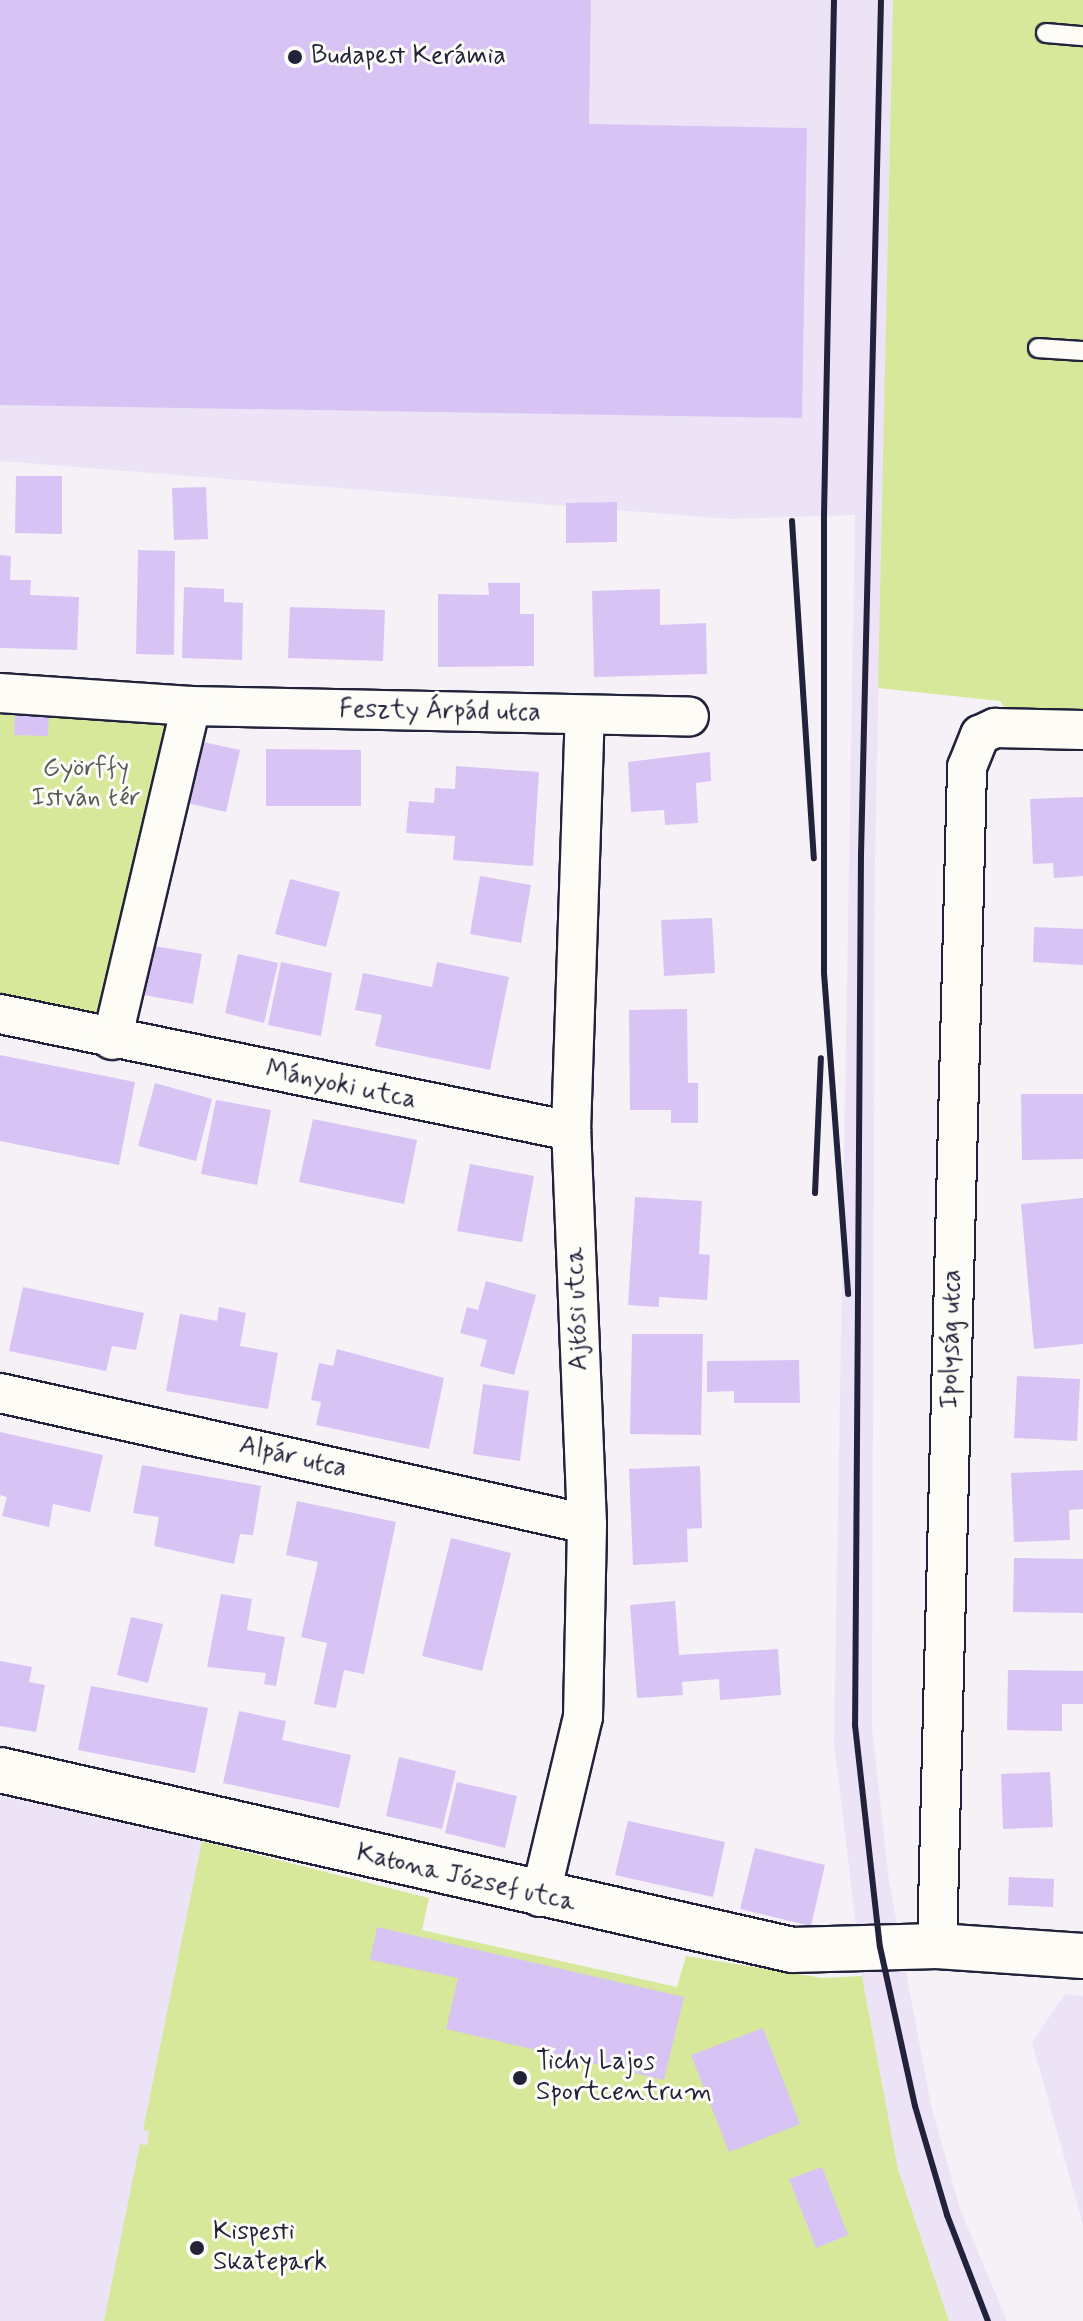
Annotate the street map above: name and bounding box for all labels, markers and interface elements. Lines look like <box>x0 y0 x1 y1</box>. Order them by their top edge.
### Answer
place label: Budapest Kerámia <box>311 41 506 73</box>
marker: Budapest Kerámia <box>286 48 304 66</box>
street label: Feszty Árpád utca <box>335 695 545 729</box>
park label: Györffy István tér <box>29 753 143 814</box>
street label: Mányoki utca <box>264 1055 418 1117</box>
street label: Ajtósi utca <box>560 1247 596 1371</box>
street label: Ipolyság utca <box>935 1265 969 1413</box>
street label: Alpár utca <box>233 1430 353 1486</box>
street label: Katona József utca <box>353 1839 579 1919</box>
place label: Tichy Lajos Sportcentrum <box>536 2047 712 2108</box>
marker: Tichy Lajos Sportcentrum <box>511 2069 529 2087</box>
place label: Kispesti Skatepark <box>213 2217 327 2278</box>
marker: Kispesti Skatepark <box>188 2239 206 2257</box>

